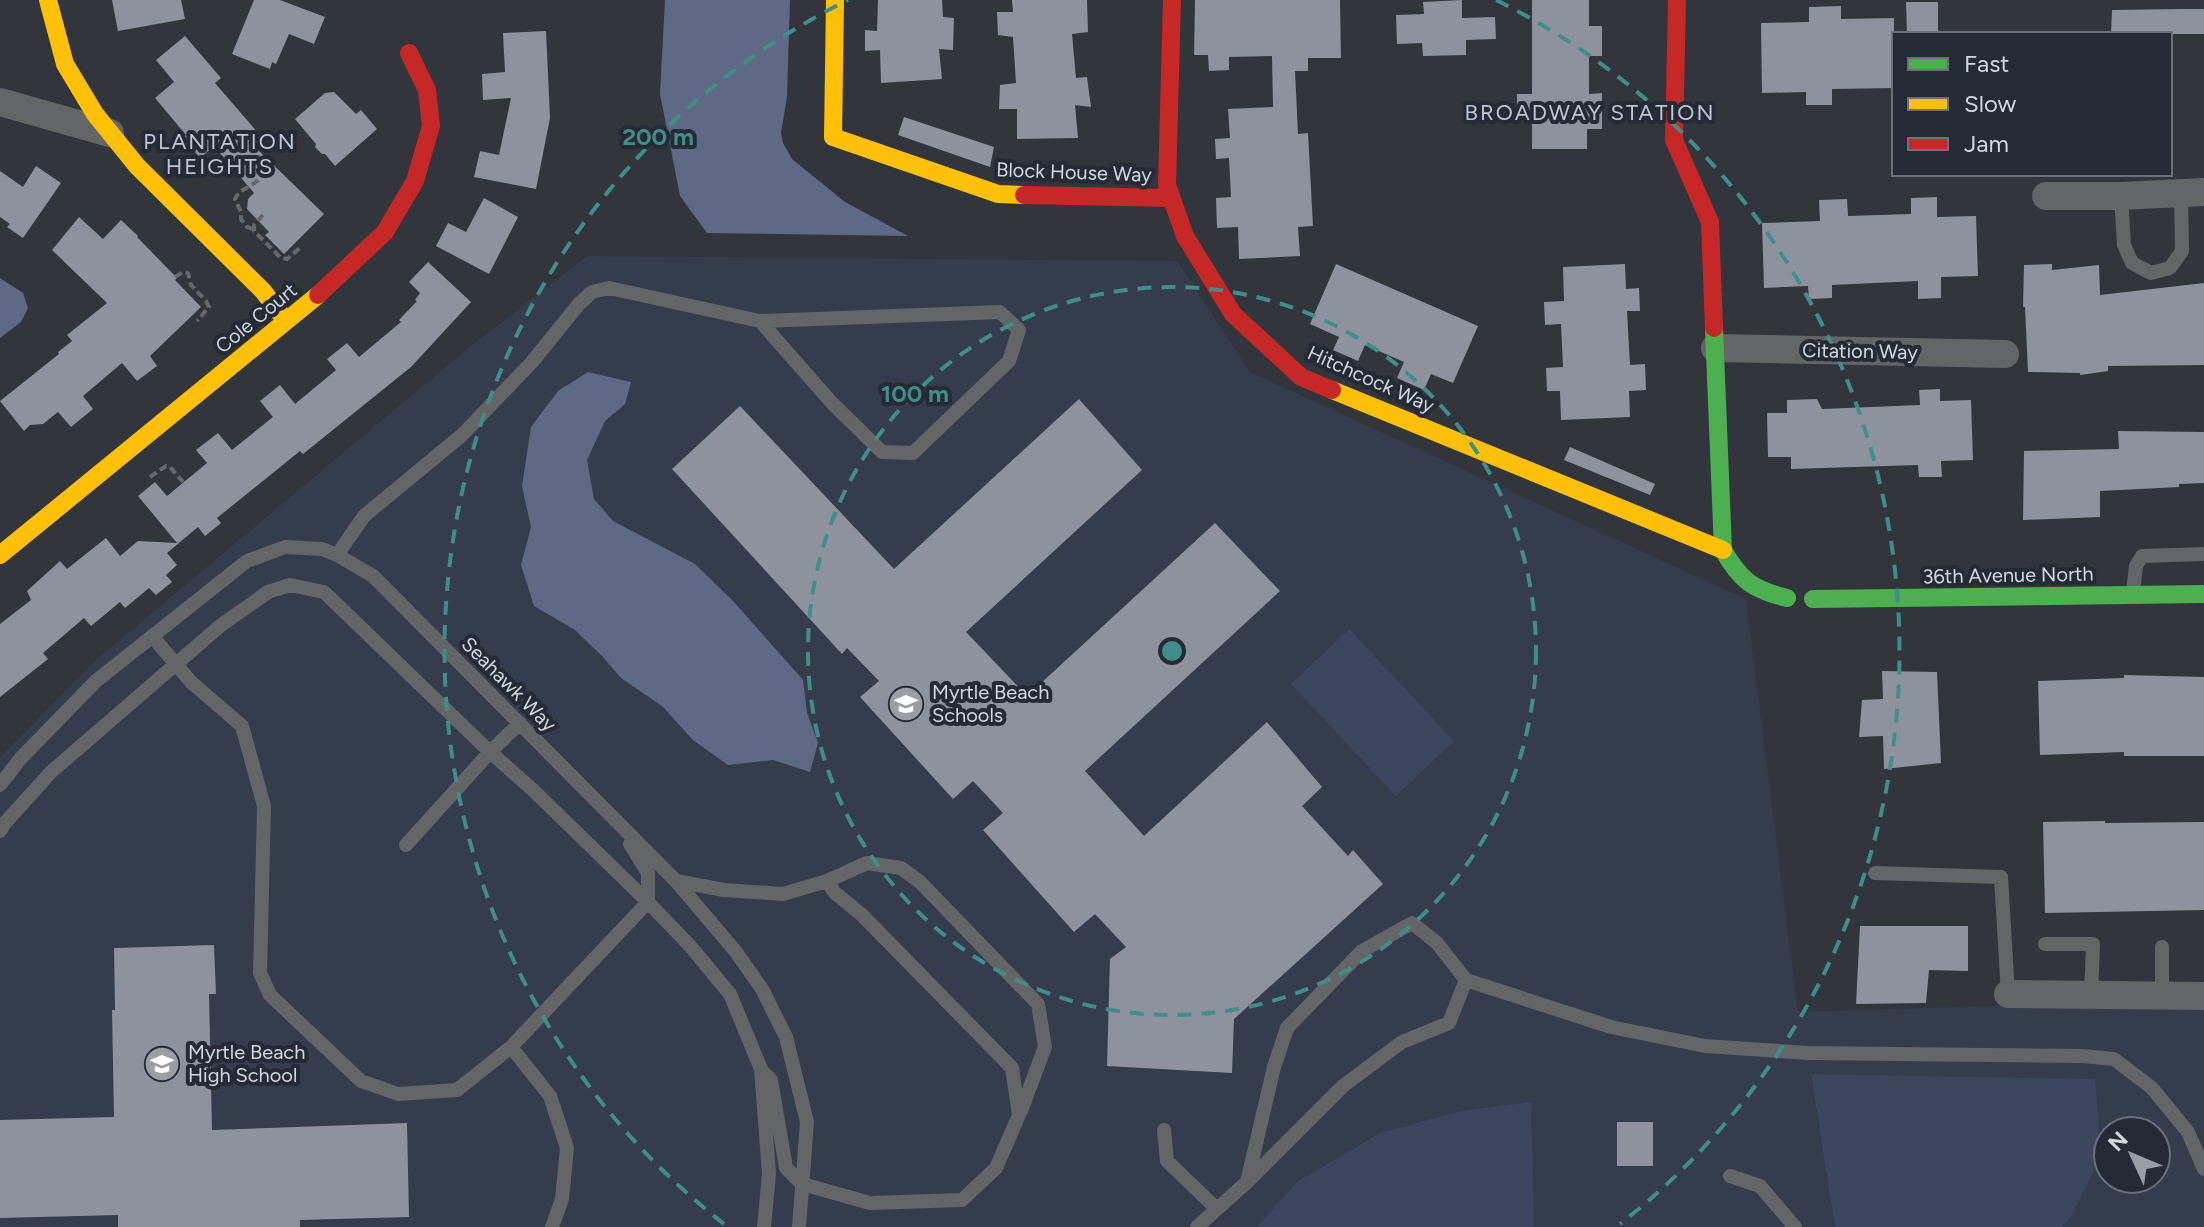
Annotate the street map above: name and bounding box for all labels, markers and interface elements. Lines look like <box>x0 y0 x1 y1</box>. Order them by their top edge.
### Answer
legend <box>1892 32 2172 176</box>
text: Fast <box>1964 49 2009 78</box>
text: Slow <box>1964 89 2017 118</box>
district label: BROADWAY STATION <box>1465 99 1715 126</box>
text: 200 m <box>622 122 694 151</box>
district label: PLANTATION HEIGHTS <box>143 128 297 180</box>
text: Jam <box>1964 129 2009 158</box>
street label: Block House Way <box>996 157 1153 187</box>
street label: Cole Court <box>210 278 302 358</box>
street label: Citation Way <box>1802 338 1918 364</box>
street label: Hitchcock Way <box>1304 340 1438 418</box>
text: 100 m <box>881 379 949 408</box>
street label: 36th Avenue North <box>1922 562 2094 588</box>
street label: Seahawk Way <box>457 632 562 737</box>
centre of rings <box>1158 637 1186 665</box>
place label: Myrtle Beach Schools <box>932 680 1049 727</box>
school or university icon: Myrtle Beach Schools <box>887 685 925 723</box>
place label: Myrtle Beach High School <box>188 1040 305 1087</box>
school or university icon: Myrtle Beach High School <box>143 1045 181 1083</box>
north arrow <box>2092 1115 2172 1195</box>
text: N <box>2102 1126 2134 1157</box>

